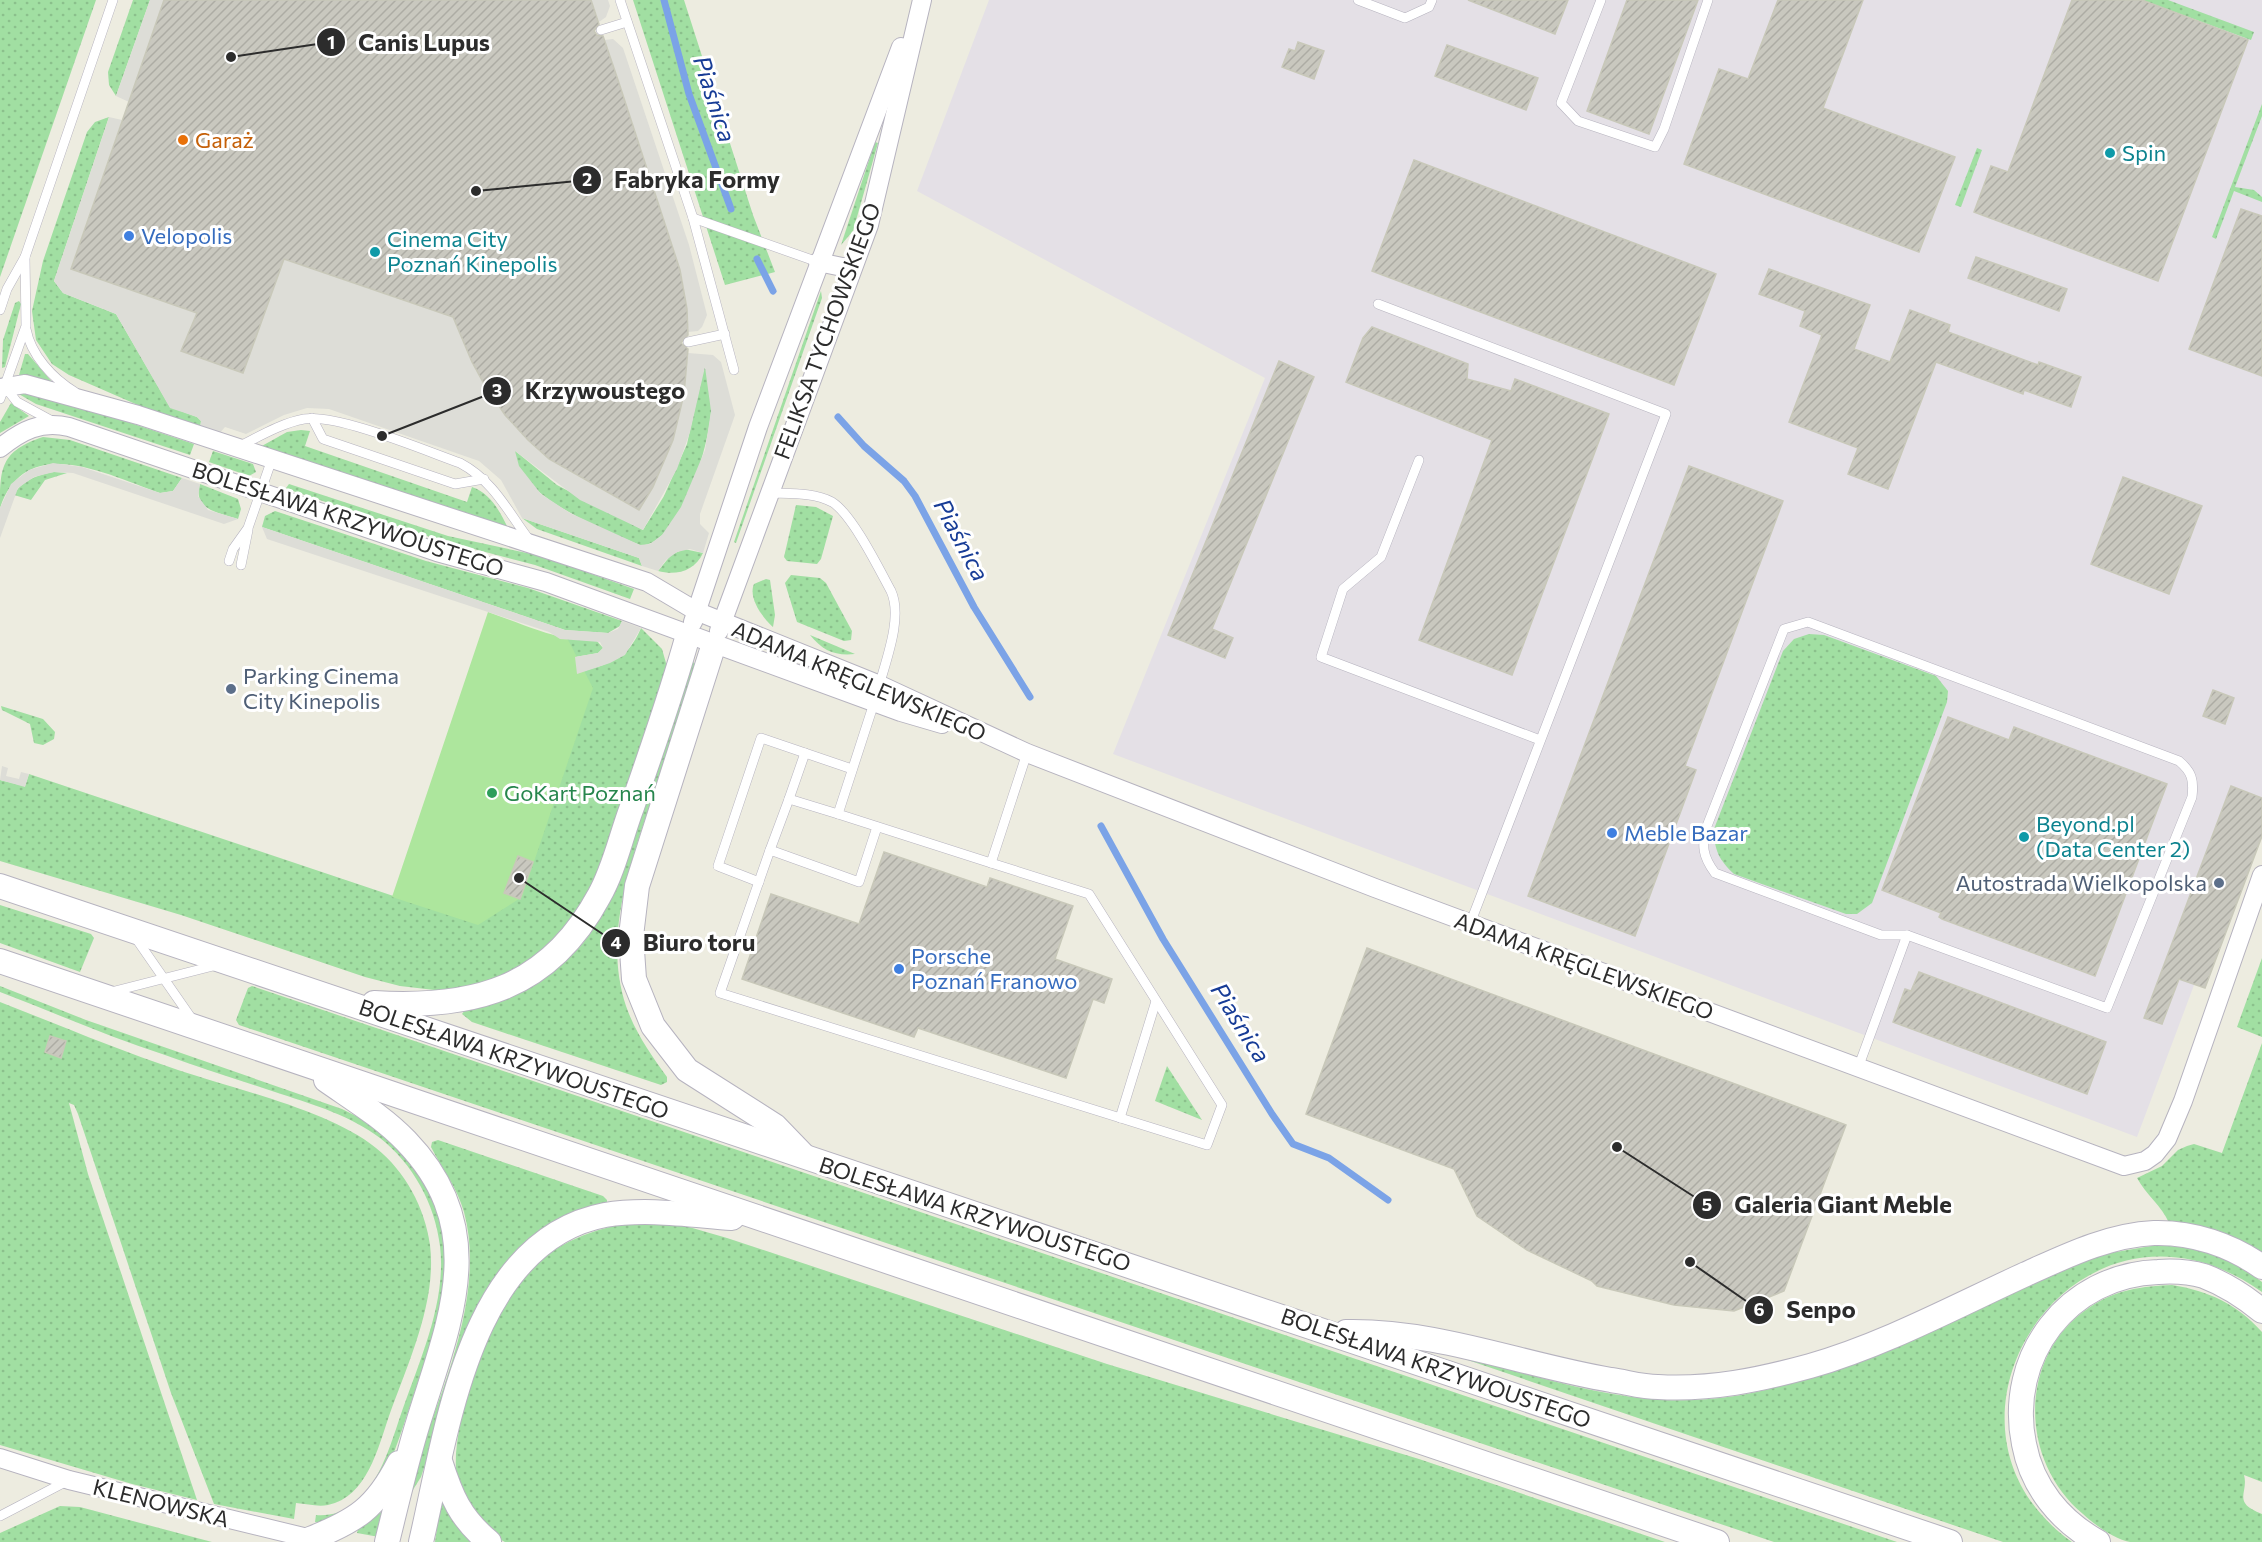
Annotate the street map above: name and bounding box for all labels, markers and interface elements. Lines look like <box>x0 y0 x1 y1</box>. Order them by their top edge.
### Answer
callout: Canis Lupus <box>316 21 502 63</box>
text: Canis Lupus <box>358 27 490 56</box>
text: 1 <box>327 31 335 53</box>
water label: Piaśnica <box>688 52 743 145</box>
place label: Garaż <box>195 126 254 153</box>
marker: Garaż <box>176 133 190 147</box>
place label: Spin <box>2122 139 2166 166</box>
marker: Spin <box>2103 146 2117 160</box>
callout: Fabryka Formy <box>572 159 792 201</box>
text: Fabryka Formy <box>614 164 780 193</box>
text: 2 <box>582 168 592 190</box>
street label: FELIKSA TYCHOWSKIEGO <box>767 199 886 463</box>
place label: Velopolis <box>141 222 232 249</box>
place label: Cinema City Poznań Kinepolis <box>387 225 557 277</box>
marker: Velopolis <box>122 229 136 243</box>
marker: Cinema City Poznań Kinepolis <box>368 245 382 259</box>
callout: Krzywoustego <box>482 370 697 412</box>
text: Krzywoustego <box>525 375 685 404</box>
text: 3 <box>492 379 502 401</box>
street label: BOLESŁAWA KRZYWOUSTEGO <box>189 455 507 582</box>
water label: Piaśnica <box>929 493 996 585</box>
street label: ADAMA KRĘGLEWSKIEGO <box>728 615 990 746</box>
place label: Parking Cinema City Kinepolis <box>243 662 399 714</box>
marker: Parking Cinema City Kinepolis <box>224 682 238 696</box>
place label: GoKart Poznań <box>504 779 656 806</box>
marker: GoKart Poznań <box>485 786 499 800</box>
place label: Beyond.pl (Data Center 2) <box>2036 810 2190 862</box>
place label: Meble Bazar <box>1624 819 1748 846</box>
marker: Meble Bazar <box>1605 826 1619 840</box>
marker: Beyond.pl (Data Center 2) <box>2017 830 2031 844</box>
place label: Autostrada Wielkopolska <box>1955 869 2207 896</box>
marker: Autostrada Wielkopolska <box>2212 876 2226 890</box>
street label: ADAMA KRĘGLEWSKIEGO <box>1451 906 1717 1025</box>
callout: Biuro toru <box>601 922 768 964</box>
text: Biuro toru <box>643 927 755 956</box>
text: 4 <box>610 931 622 953</box>
place label: Porsche Poznań Franowo <box>911 942 1078 994</box>
marker: Porsche Poznań Franowo <box>892 962 906 976</box>
water label: Piaśnica <box>1205 977 1277 1068</box>
street label: BOLESŁAWA KRZYWOUSTEGO <box>356 993 673 1124</box>
street label: BOLESŁAWA KRZYWOUSTEGO <box>816 1150 1134 1277</box>
callout: Galeria Giant Meble <box>1692 1184 1964 1226</box>
text: Galeria Giant Meble <box>1734 1189 1952 1218</box>
text: 5 <box>1702 1193 1712 1215</box>
callout: Senpo <box>1744 1289 1868 1331</box>
text: Senpo <box>1786 1294 1856 1323</box>
text: 6 <box>1753 1298 1765 1320</box>
street label: BOLESŁAWA KRZYWOUSTEGO <box>1278 1302 1595 1433</box>
street label: KLENOWSKA <box>90 1473 232 1532</box>

